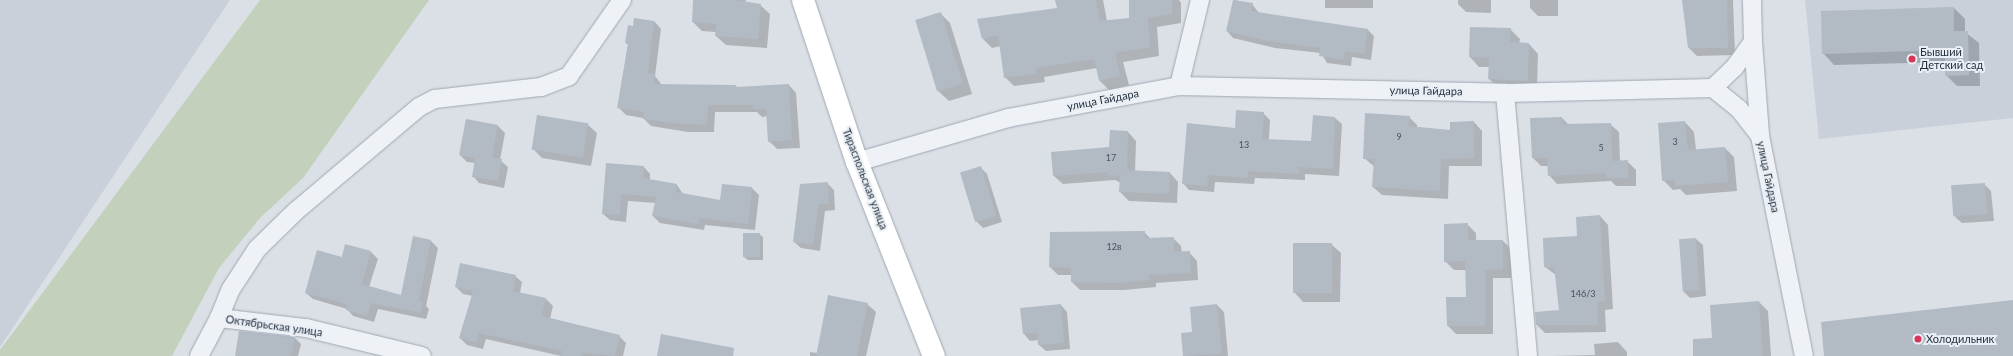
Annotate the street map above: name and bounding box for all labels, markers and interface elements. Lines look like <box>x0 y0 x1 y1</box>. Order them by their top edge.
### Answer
place label: Бывший Детский сад <box>1920 46 1983 72</box>
marker: Бывший Детский сад <box>1907 54 1917 64</box>
street label: улица Гайдара <box>1389 84 1463 98</box>
street label: улица Гайдара <box>1066 87 1140 113</box>
street label: Тираспольская улица <box>840 127 890 231</box>
house number: 9 <box>1396 132 1402 142</box>
house number: 3 <box>1672 137 1678 147</box>
house number: 13 <box>1239 140 1249 150</box>
street label: улица Гайдара <box>1754 140 1782 214</box>
house number: 5 <box>1598 143 1604 153</box>
house number: 17 <box>1106 153 1116 163</box>
house number: 12в <box>1107 242 1121 252</box>
house number: 146/3 <box>1571 289 1595 299</box>
street label: Октябрьская улица <box>225 313 323 339</box>
place label: Холодильник <box>1926 332 1994 346</box>
marker: Холодильник <box>1913 334 1923 344</box>

